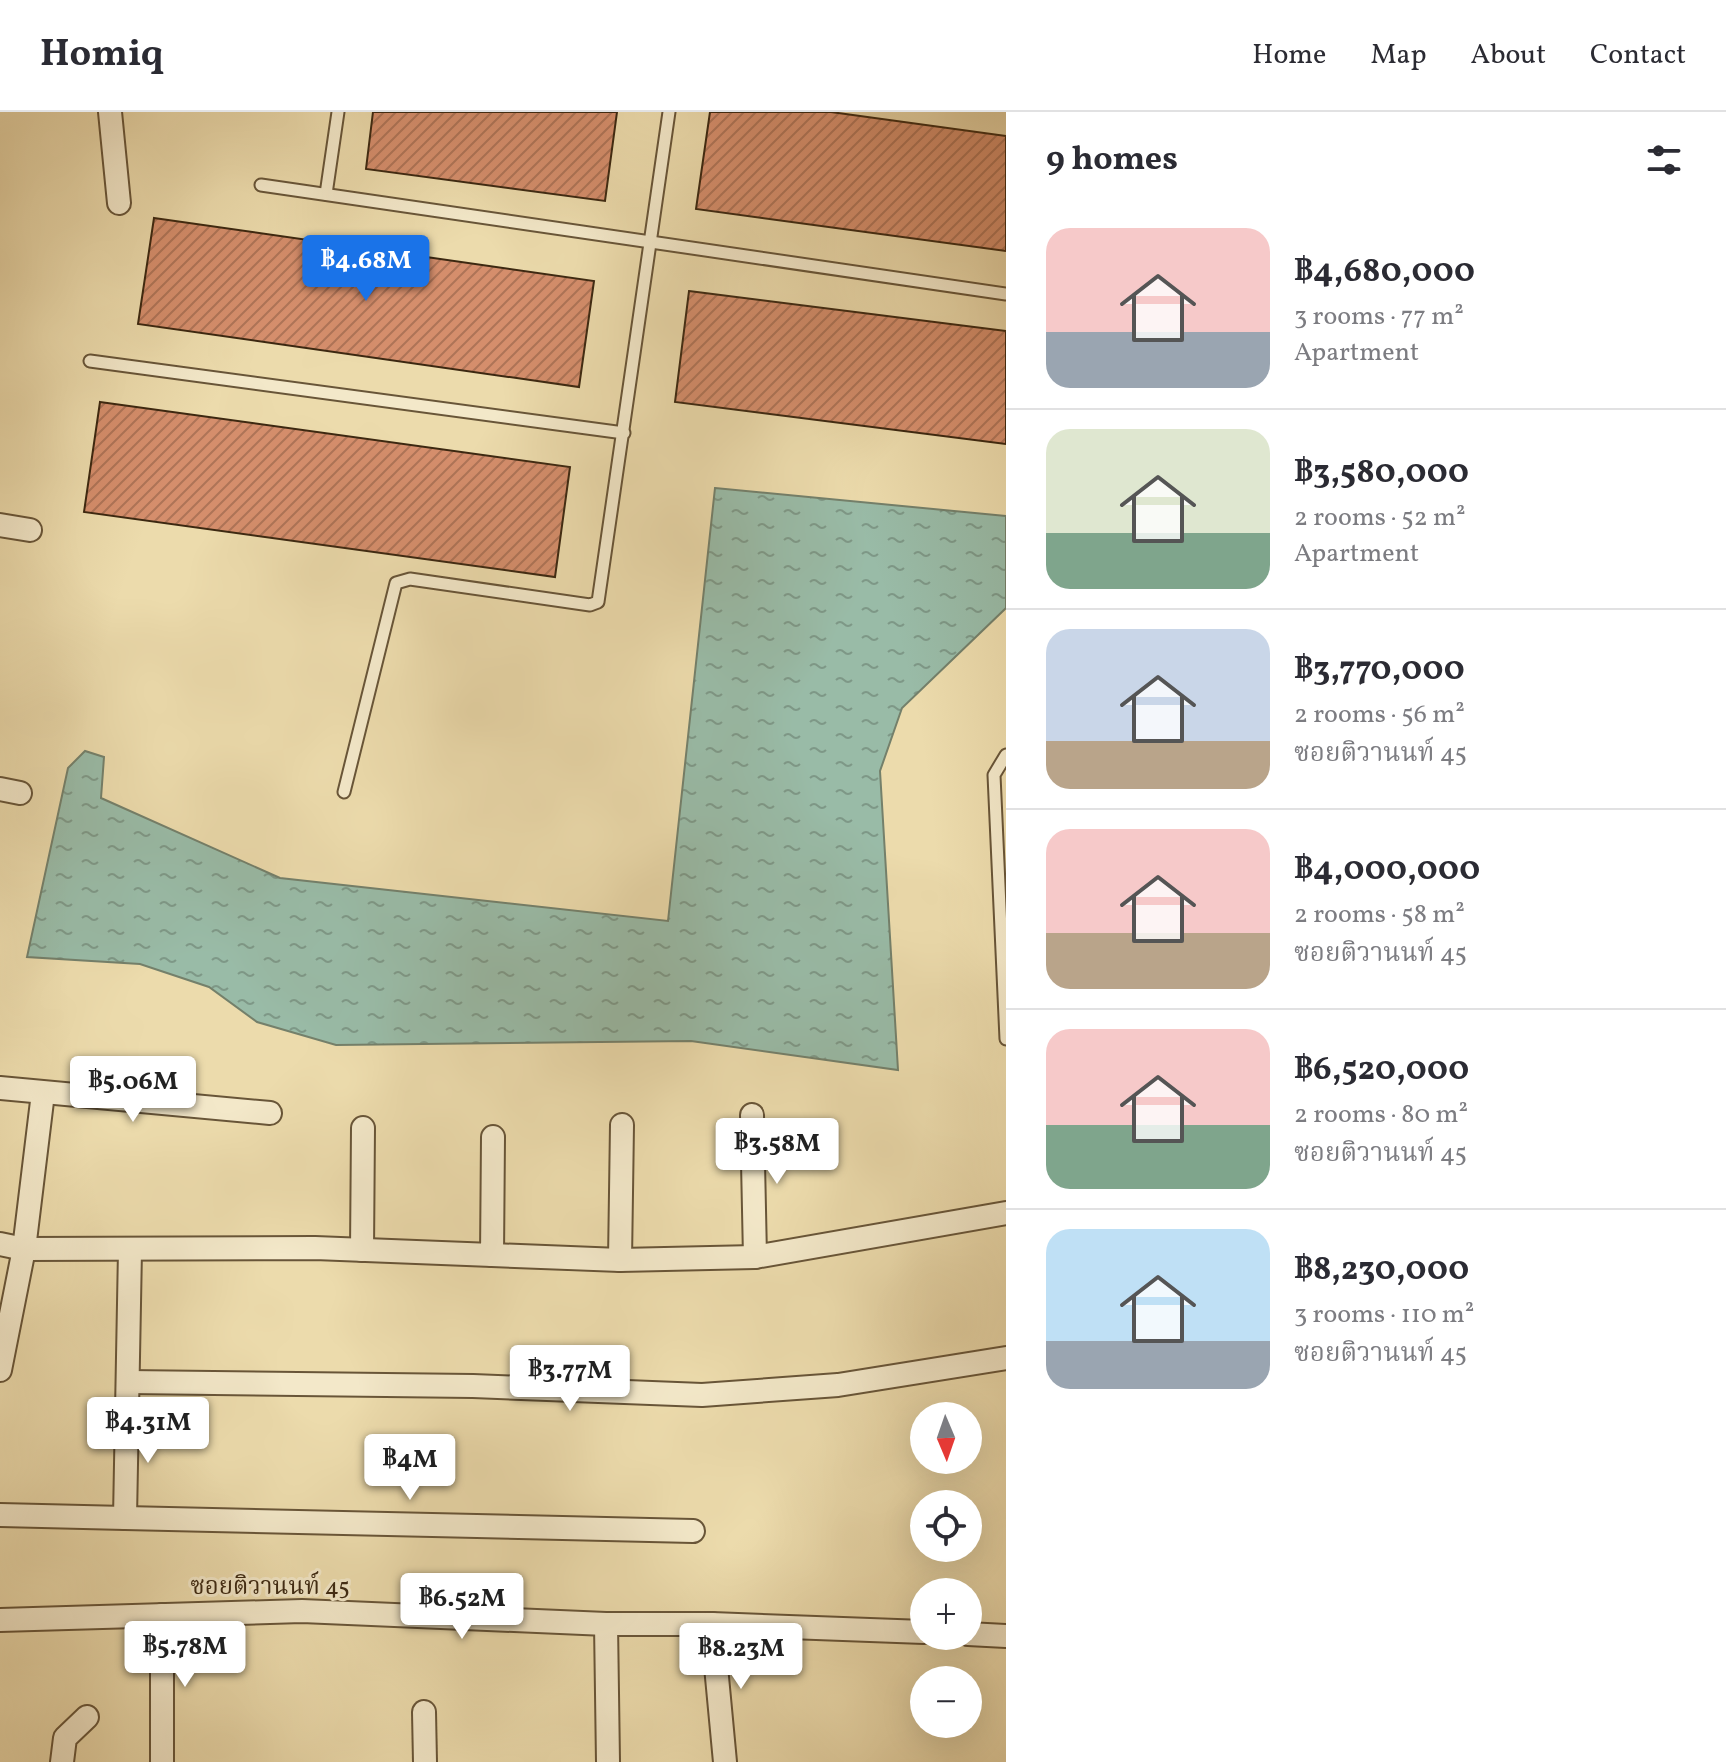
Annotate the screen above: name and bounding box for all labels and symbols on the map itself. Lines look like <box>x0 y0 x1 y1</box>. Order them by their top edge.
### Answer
pin: ฿4.68M <box>301 235 431 303</box>
pin: ฿5.06M <box>68 1056 198 1124</box>
pin: ฿3.58M <box>712 1118 842 1186</box>
pin: ฿3.77M <box>505 1345 635 1413</box>
pin: ฿4.31M <box>83 1397 213 1465</box>
north arrow <box>910 1402 982 1474</box>
pin: ฿4M <box>371 1434 449 1502</box>
street label: ซอยติวานนท์ 45 <box>190 1570 350 1605</box>
pin: ฿6.52M <box>397 1573 527 1641</box>
pin: ฿5.78M <box>120 1621 250 1689</box>
pin: ฿8.23M <box>676 1623 806 1691</box>

